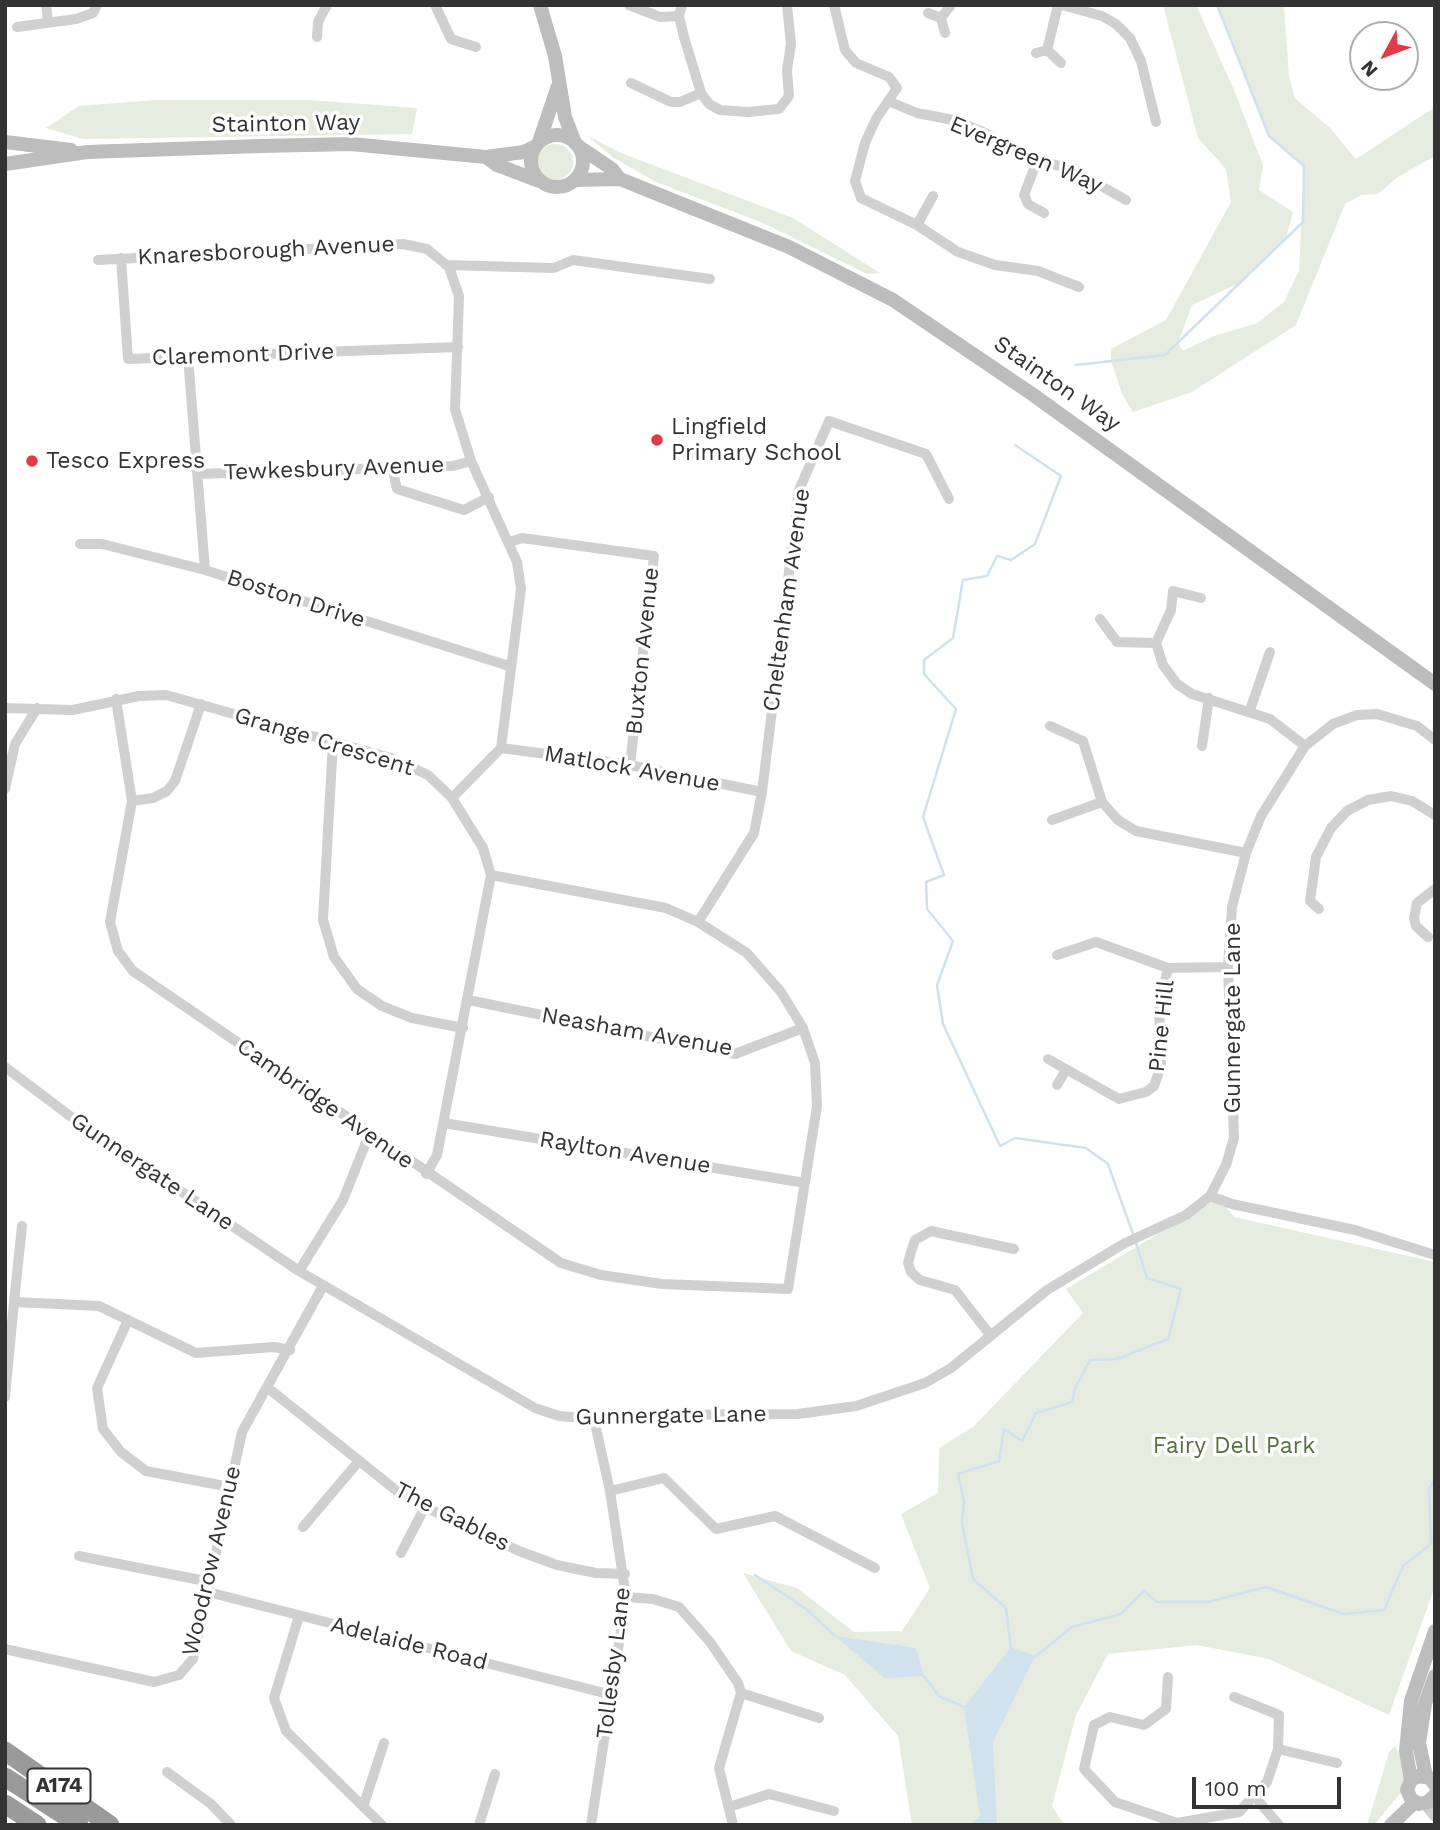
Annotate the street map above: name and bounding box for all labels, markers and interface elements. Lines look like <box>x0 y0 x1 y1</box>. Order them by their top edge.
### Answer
north arrow <box>1349 21 1419 91</box>
text: N <box>1356 56 1383 82</box>
street label: Stainton Way <box>212 109 360 139</box>
street label: Evergreen Way <box>945 110 1107 200</box>
street label: Knaresborough Avenue <box>137 230 395 272</box>
street label: Stainton Way <box>988 330 1126 438</box>
street label: Claremont Drive <box>151 338 335 372</box>
place label: Lingfield Primary School <box>671 413 841 467</box>
marker: Lingfield Primary School <box>649 432 665 448</box>
place label: Tesco Express <box>46 447 205 475</box>
street label: Tewkesbury Avenue <box>223 451 445 487</box>
marker: Tesco Express <box>24 453 40 469</box>
street label: Cheltenham Avenue <box>758 486 816 714</box>
street label: Boston Drive <box>223 564 369 634</box>
street label: Buxton Avenue <box>620 566 666 736</box>
street label: Grange Crescent <box>231 702 417 782</box>
street label: Matlock Avenue <box>542 740 722 798</box>
street label: Gunnergate Lane <box>1219 922 1247 1114</box>
street label: Pine Hill <box>1143 979 1181 1073</box>
street label: Neasham Avenue <box>539 1002 735 1062</box>
street label: Cambridge Avenue <box>231 1033 419 1175</box>
street label: Gunnergate Lane <box>65 1107 239 1237</box>
street label: Raylton Avenue <box>537 1126 713 1180</box>
street label: Gunnergate Lane <box>575 1401 767 1431</box>
park label: Fairy Dell Park <box>1153 1432 1315 1460</box>
street label: Woodrow Avenue <box>177 1463 247 1659</box>
street label: The Gables <box>390 1476 514 1558</box>
street label: Tollesby Lane <box>591 1586 637 1740</box>
street label: Adelaide Road <box>328 1611 490 1677</box>
scale bar <box>1195 1764 1344 1808</box>
road number: A174 <box>28 1768 90 1803</box>
text: 100 m <box>1205 1776 1267 1801</box>

